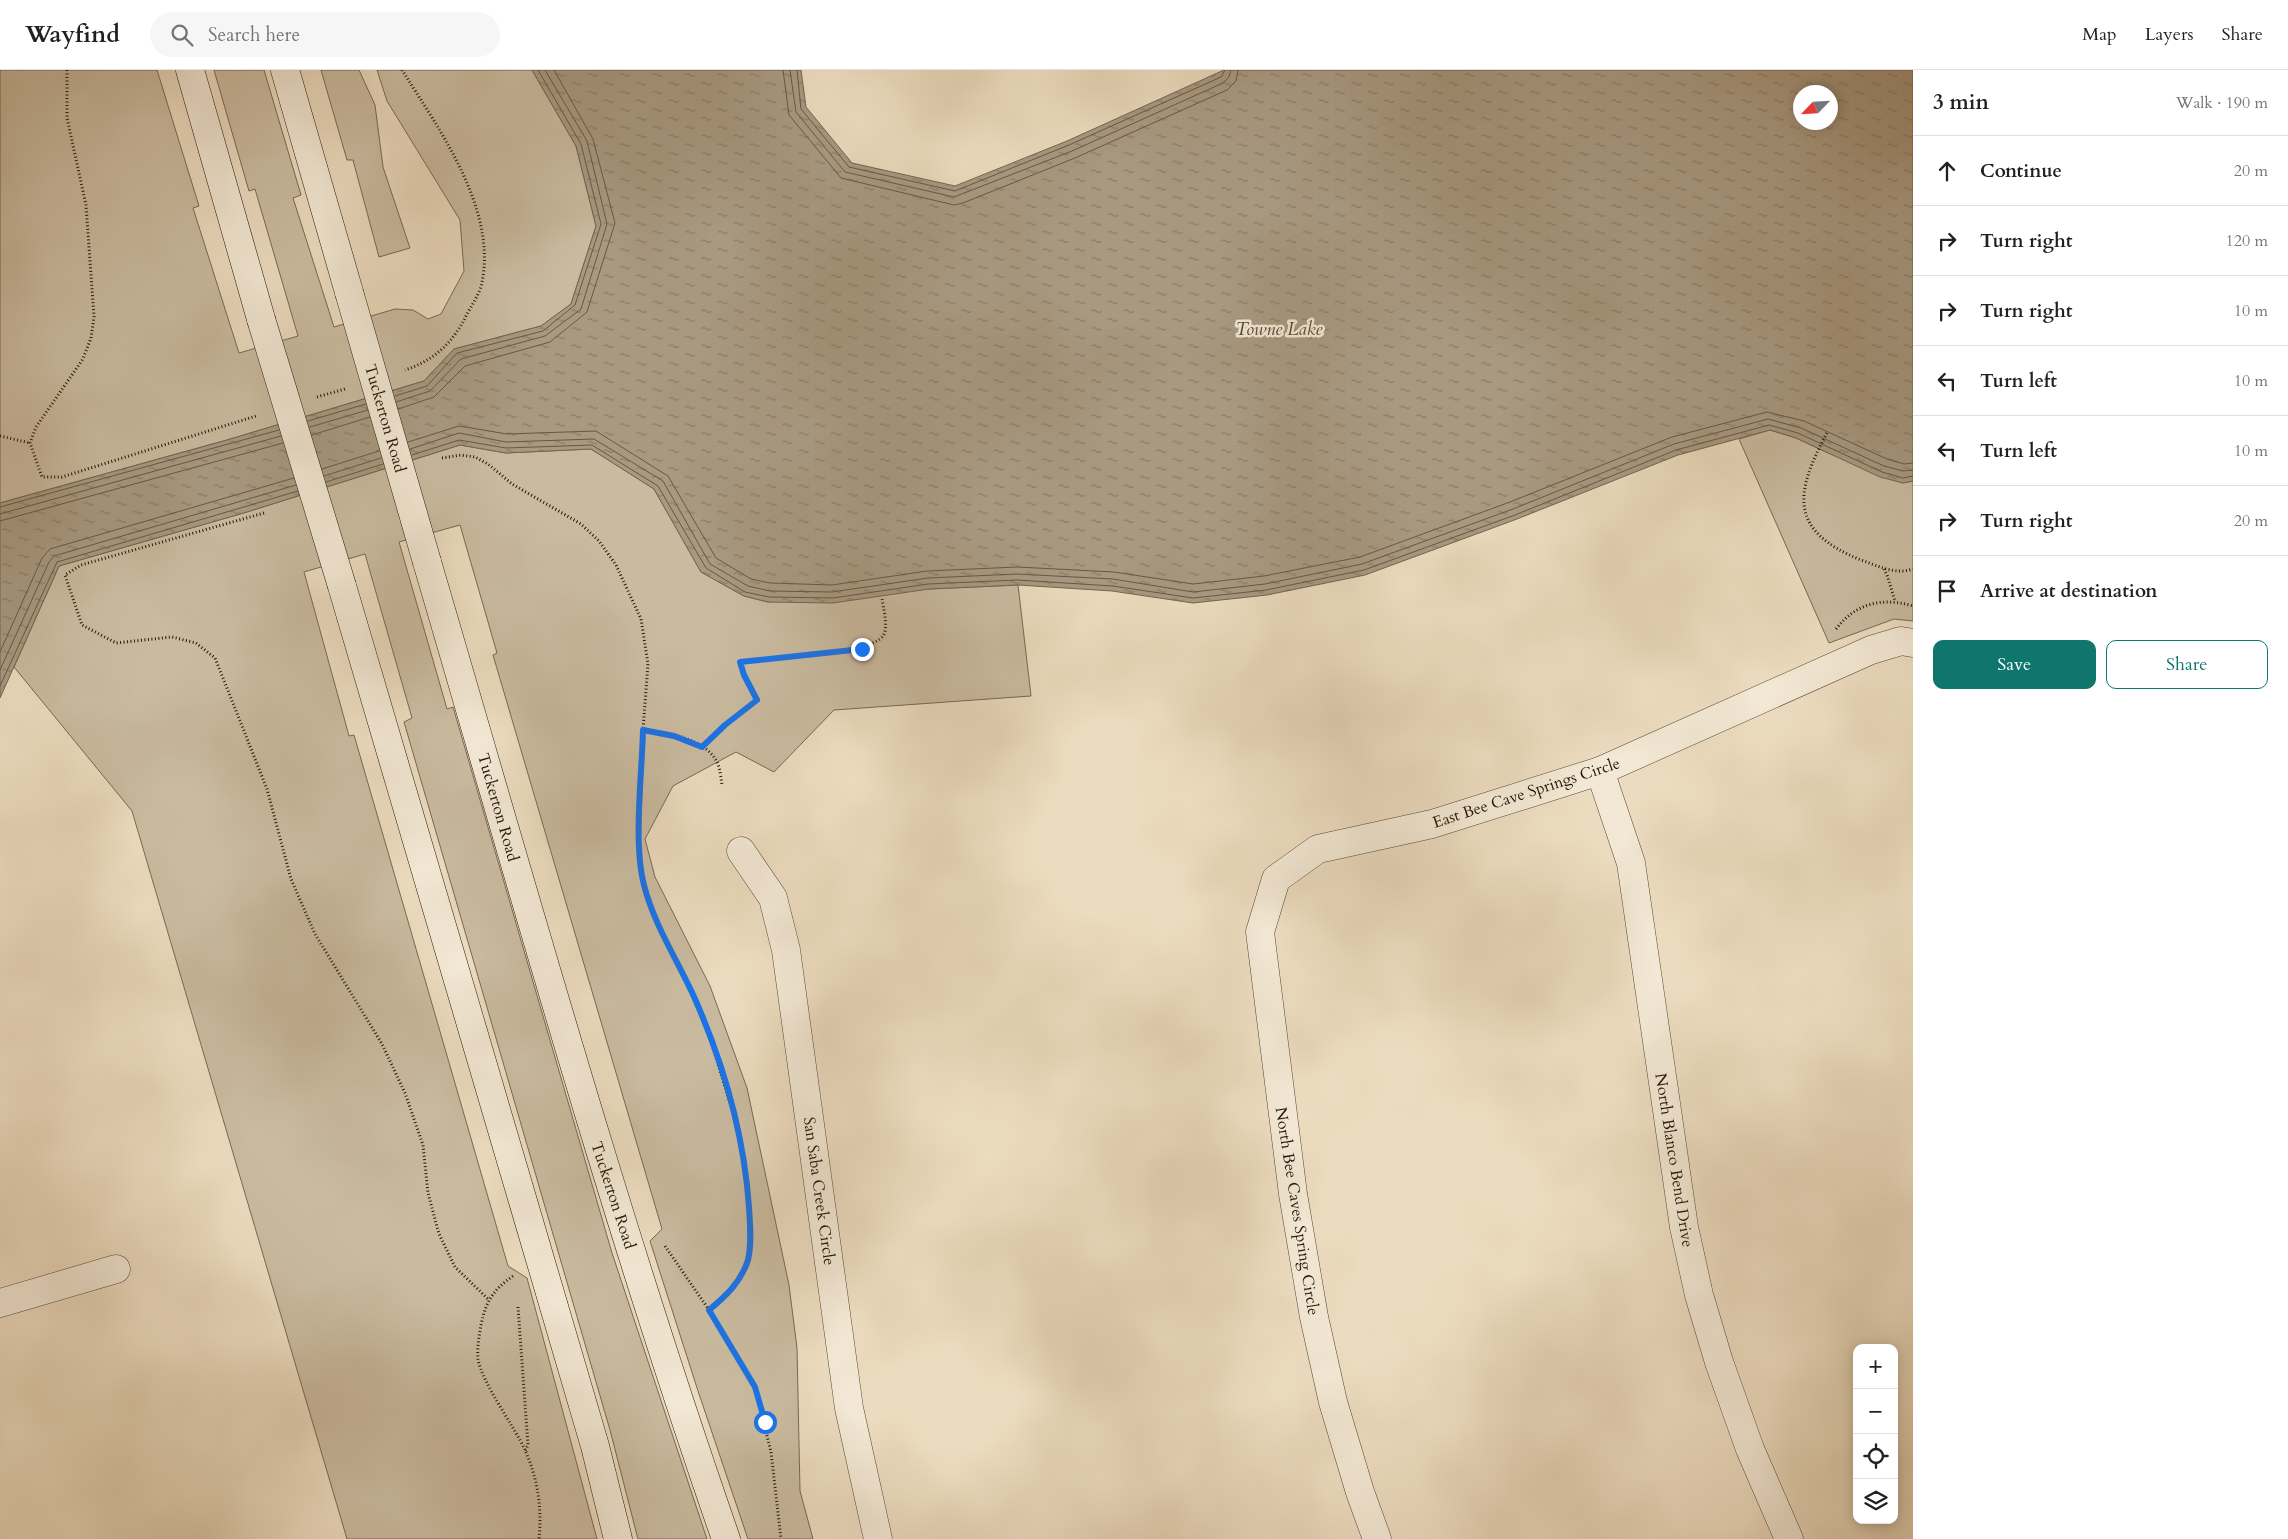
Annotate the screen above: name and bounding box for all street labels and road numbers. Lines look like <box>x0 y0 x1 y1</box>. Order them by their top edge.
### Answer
street label: Tuckerton Road <box>359 362 411 475</box>
street label: Tuckerton Road <box>472 751 524 864</box>
street label: East Bee Cave Springs Circle <box>1430 752 1623 834</box>
street label: North Blanco Bend Drive <box>1649 1071 1699 1249</box>
street label: North Bee Caves Spring Circle <box>1270 1105 1324 1317</box>
street label: San Saba Creek Circle <box>798 1115 840 1267</box>
street label: Tuckerton Road <box>585 1139 641 1252</box>

